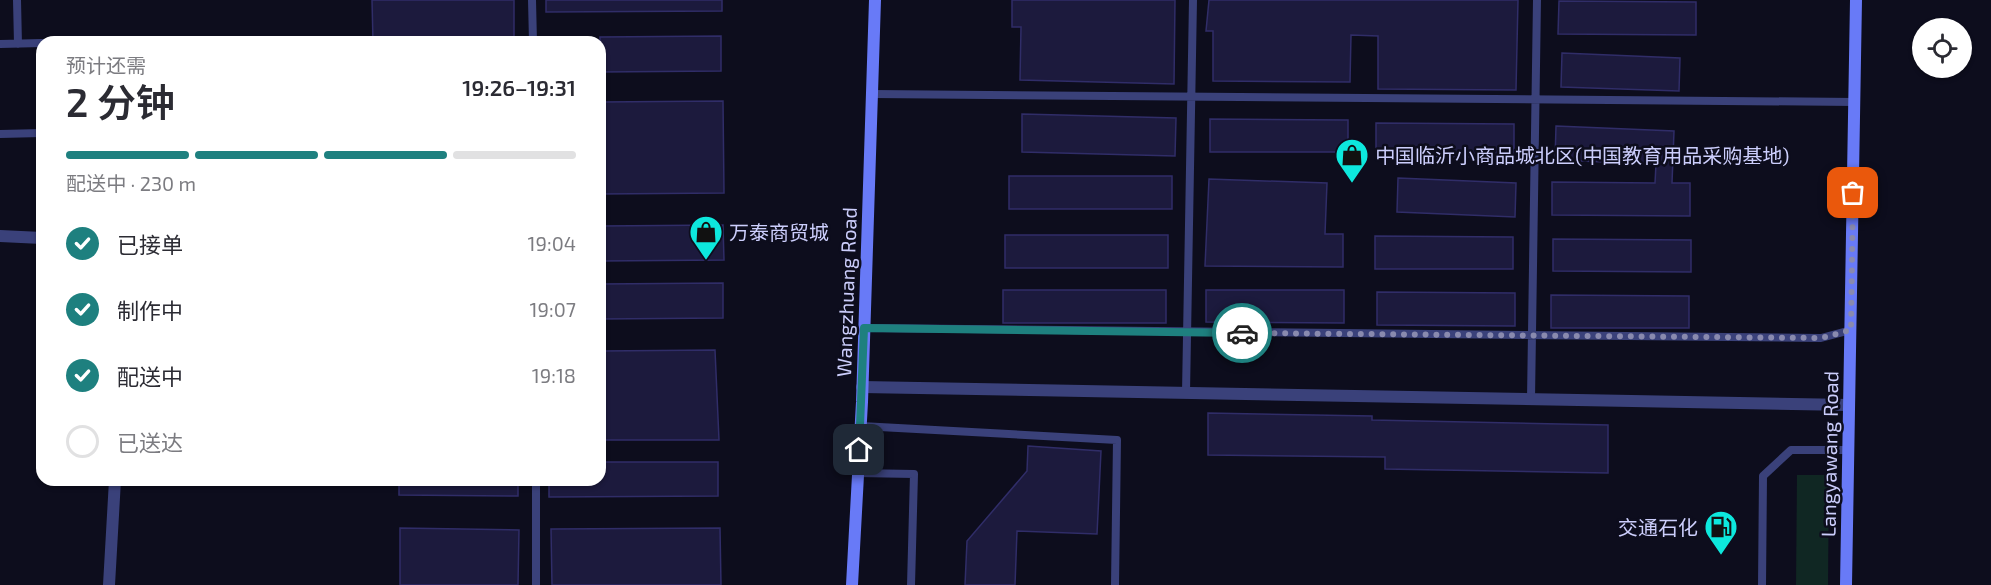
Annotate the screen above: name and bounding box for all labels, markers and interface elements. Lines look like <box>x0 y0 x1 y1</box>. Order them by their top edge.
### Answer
map controls <box>1912 18 1972 78</box>
button: locate <box>1912 18 1972 78</box>
text: 预计还需 <box>66 53 146 77</box>
text: 19:26–19:31 <box>462 74 576 100</box>
text: 2 分钟 <box>66 78 175 125</box>
shop icon: 中国临沂小商品城北区(中国教育用品采购基地) <box>1334 137 1370 184</box>
place label: 中国临沂小商品城北区(中国教育用品采购基地) <box>1375 143 1789 167</box>
pin <box>1827 167 1878 218</box>
text: 配送中 · 230 m <box>66 171 196 195</box>
icon: bag <box>1836 176 1869 209</box>
street label: Wangzhuang Road <box>831 207 861 377</box>
shop icon: 万泰商贸城 <box>688 214 724 261</box>
place label: 万泰商贸城 <box>729 220 829 244</box>
icon: check <box>66 227 99 260</box>
text: 已接单 <box>117 231 183 257</box>
text: 19:04 <box>528 231 576 255</box>
icon: check <box>66 293 99 326</box>
text: 制作中 <box>117 297 183 323</box>
text: 19:07 <box>530 297 576 321</box>
courier <box>1212 303 1272 363</box>
icon: car <box>1226 317 1259 350</box>
icon: check <box>66 359 99 392</box>
text: 配送中 <box>117 363 183 389</box>
text: 19:18 <box>532 363 576 387</box>
street label: Langyawang Road <box>1816 371 1842 537</box>
pin <box>833 424 884 475</box>
text: 已送达 <box>117 429 183 455</box>
icon: home <box>842 433 875 466</box>
fuel station icon: 交通石化 <box>1703 509 1739 556</box>
place label: 交通石化 <box>1618 515 1698 539</box>

